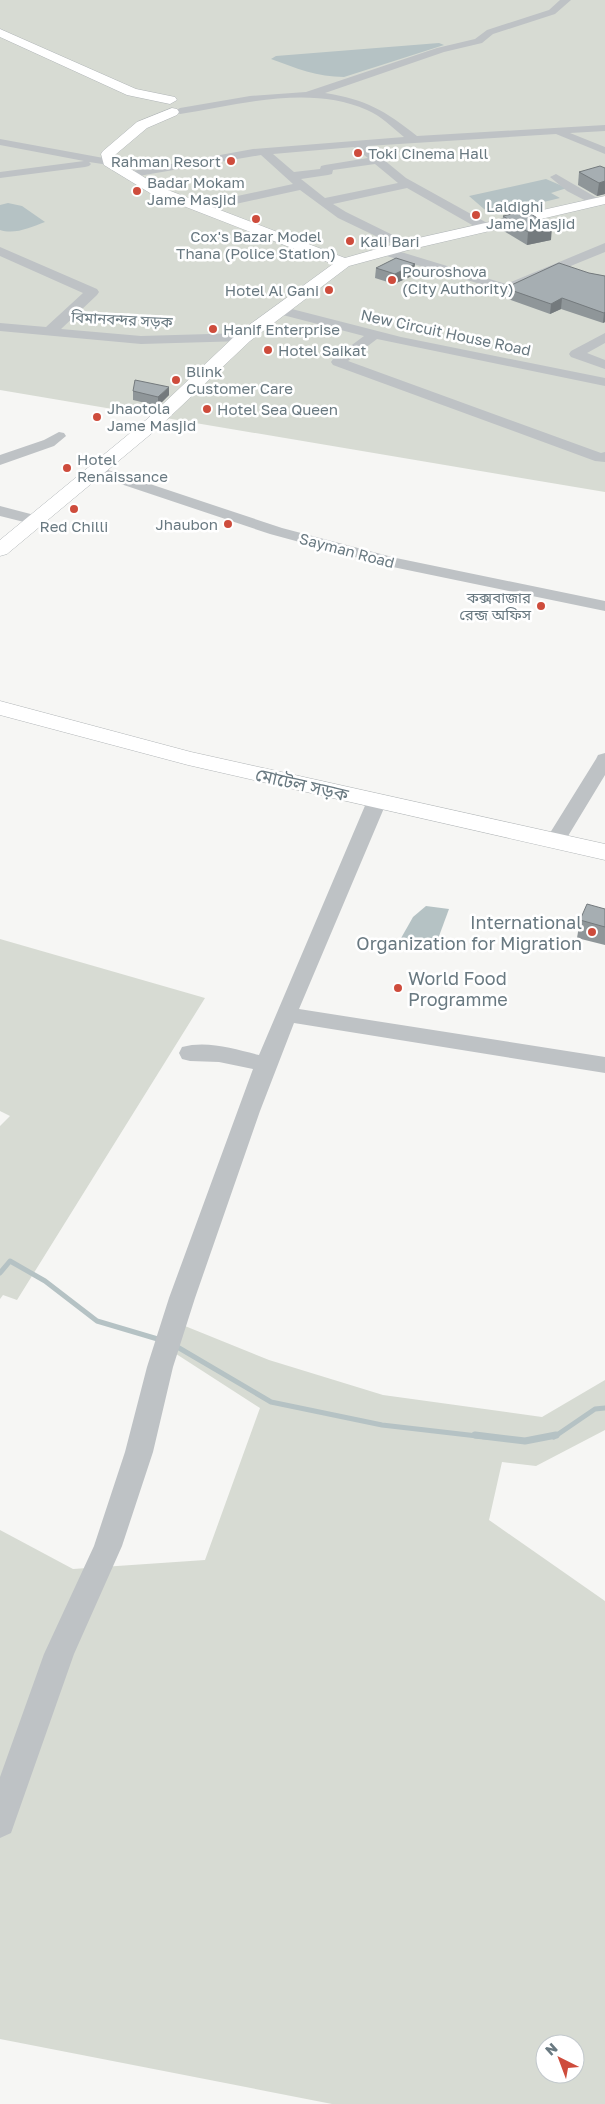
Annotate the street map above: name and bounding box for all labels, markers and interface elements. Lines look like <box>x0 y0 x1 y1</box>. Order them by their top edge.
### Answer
place label: Toki Cinema Hall <box>368 144 489 162</box>
marker: Toki Cinema Hall <box>352 147 364 159</box>
place label: Rahman Resort <box>111 152 221 170</box>
marker: Rahman Resort <box>225 155 237 167</box>
place label: Badar Mokam Jame Masjid <box>147 173 245 208</box>
marker: Badar Mokam Jame Masjid <box>131 185 143 197</box>
place label: Laldighi Jame Masjid <box>486 197 575 232</box>
marker: Laldighi Jame Masjid <box>470 209 482 221</box>
marker: Cox's Bazar Model Thana (Police Station) <box>250 213 262 225</box>
place label: Cox's Bazar Model Thana (Police Station) <box>176 227 336 262</box>
place label: Kali Bari <box>360 232 420 250</box>
marker: Kali Bari <box>344 235 356 247</box>
place label: Pouroshova (City Authority) <box>402 262 514 297</box>
marker: Pouroshova (City Authority) <box>386 274 398 286</box>
place label: Hotel Al Gani <box>225 281 319 299</box>
marker: Hotel Al Gani <box>323 284 335 296</box>
street label: New Circuit House Road <box>359 305 533 359</box>
street label: বিমানবন্দর সড়ক <box>70 307 174 331</box>
place label: Hanif Enterprise <box>223 320 340 338</box>
marker: Hanif Enterprise <box>207 323 219 335</box>
place label: Hotel Saikat <box>278 341 366 359</box>
marker: Hotel Saikat <box>262 344 274 356</box>
place label: Blink Customer Care <box>186 362 293 397</box>
marker: Blink Customer Care <box>170 374 182 386</box>
place label: Jhaotola Jame Masjid <box>107 399 196 434</box>
place label: Hotel Sea Queen <box>217 400 338 418</box>
marker: Hotel Sea Queen <box>201 403 213 415</box>
marker: Jhaotola Jame Masjid <box>91 411 103 423</box>
place label: Hotel Renaissance <box>77 450 168 485</box>
marker: Hotel Renaissance <box>61 462 73 474</box>
marker: Red Chilli <box>68 503 80 515</box>
place label: Jhaubon <box>155 515 218 533</box>
place label: Red Chilli <box>40 517 108 535</box>
marker: Jhaubon <box>222 518 234 530</box>
street label: Sayman Road <box>298 529 396 571</box>
place label: কক্সবাজার রেন্জ অফিস <box>459 588 532 623</box>
marker: কক্সবাজার রেন্জ অফিস <box>535 600 547 612</box>
street label: মোটেল সড়ক <box>253 763 351 805</box>
place label: International Organization for Migration <box>356 911 582 954</box>
marker: International Organization for Migration <box>586 926 598 938</box>
place label: World Food Programme <box>408 967 508 1010</box>
marker: World Food Programme <box>392 982 404 994</box>
north arrow <box>535 2034 585 2084</box>
text: N <box>541 2039 561 2059</box>

